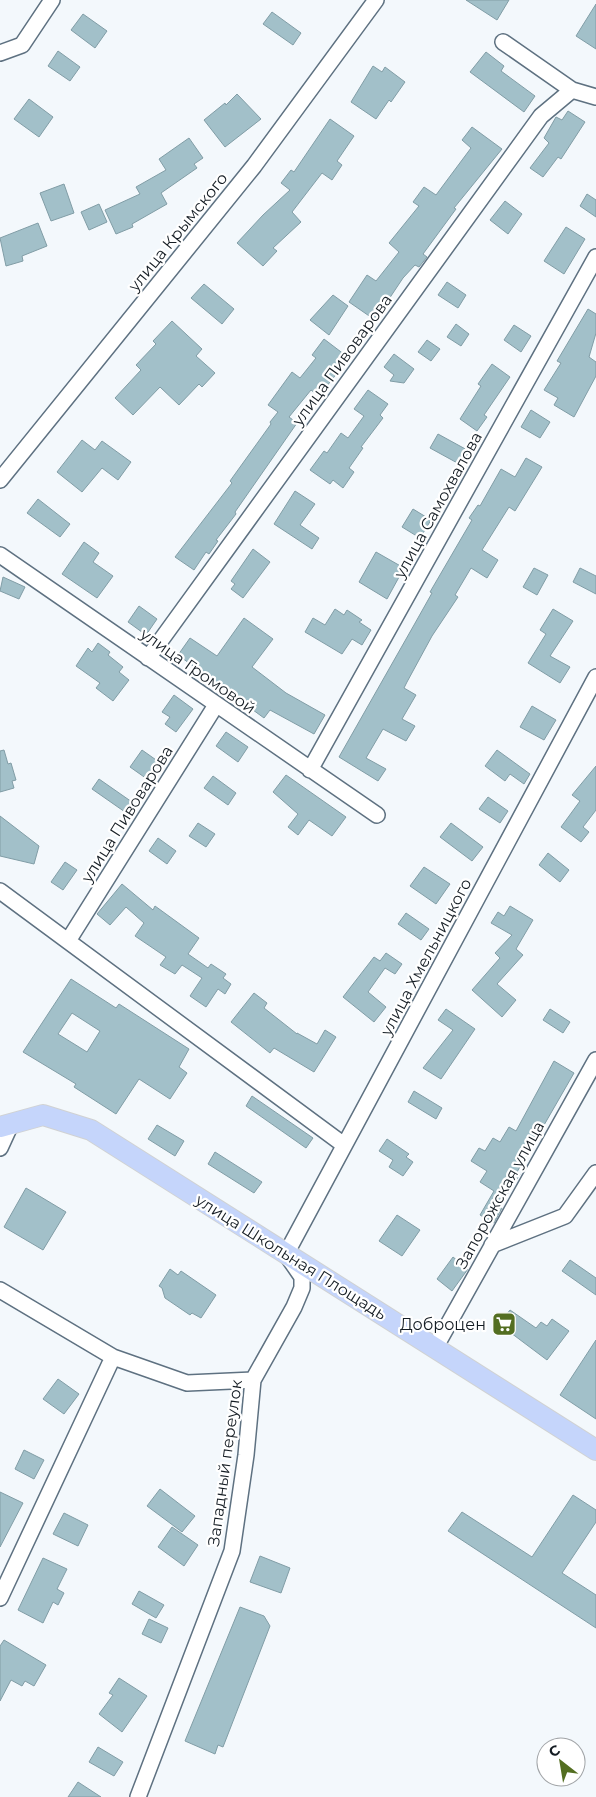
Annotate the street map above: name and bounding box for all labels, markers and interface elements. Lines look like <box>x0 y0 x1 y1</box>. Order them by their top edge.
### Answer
street label: улица Крымского <box>124 169 232 296</box>
street label: улица Пивоварова <box>287 291 396 430</box>
street label: улица Самохвалова <box>389 429 486 582</box>
street label: улица Громовой <box>136 624 259 718</box>
street label: улица Пивоварова <box>77 742 177 887</box>
street label: улица Хмельницкого <box>376 875 476 1040</box>
street label: Запорожская улица <box>452 1118 548 1272</box>
street label: улица Школьная Площадь <box>191 1190 390 1324</box>
supermarket icon: Доброцен <box>491 1311 517 1337</box>
place label: Доброцен <box>400 1315 486 1334</box>
street label: Западный переулок <box>204 1378 246 1547</box>
north arrow <box>536 1737 586 1787</box>
text: С <box>545 1741 563 1761</box>

